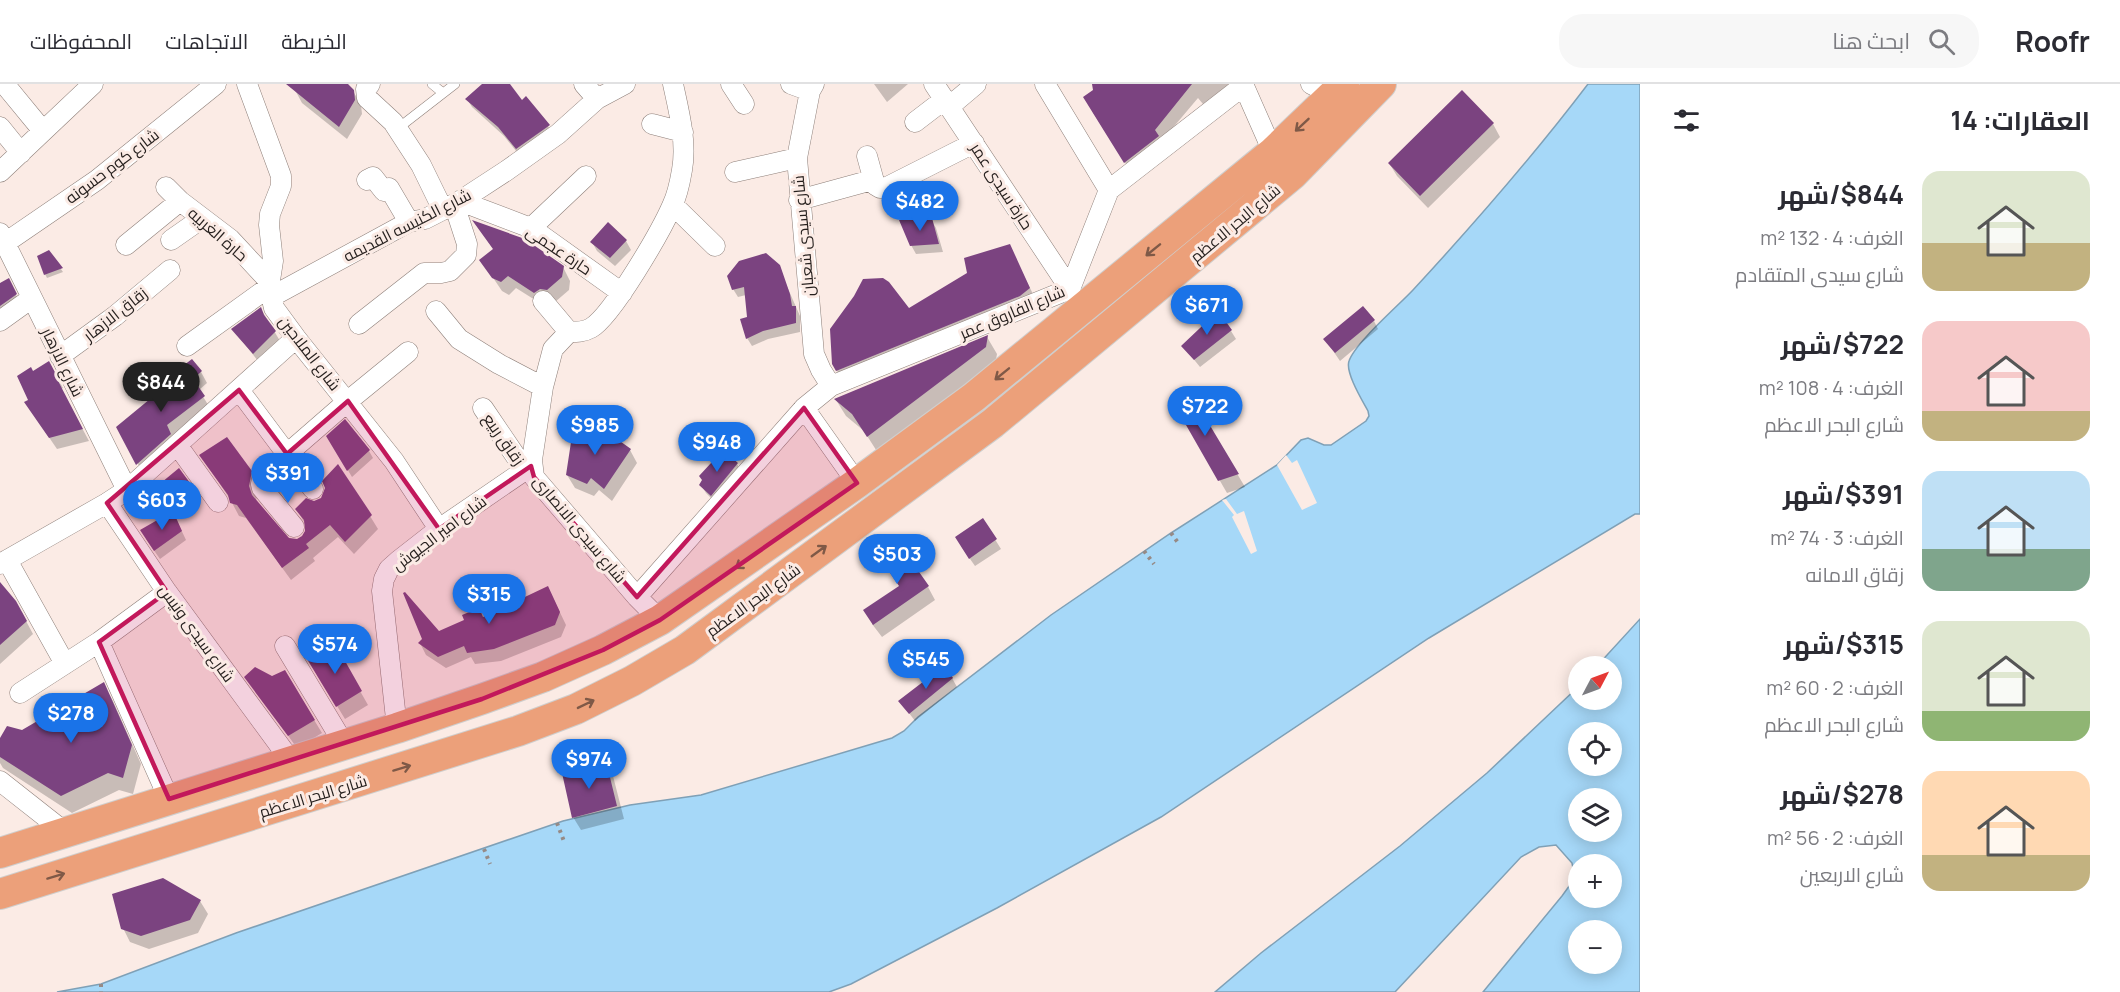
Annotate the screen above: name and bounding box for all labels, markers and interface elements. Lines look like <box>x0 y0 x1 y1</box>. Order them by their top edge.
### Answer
search box <box>1559 14 1979 68</box>
text: Roofr <box>2015 22 2090 60</box>
icon: search <box>1925 25 1958 58</box>
text: ابحث هنا <box>1832 26 1910 56</box>
text: المحفوظات <box>30 27 132 55</box>
text: الاتجاهات <box>165 27 248 55</box>
text: الخريطة <box>281 27 347 55</box>
text: العقارات: 14 <box>1951 102 2090 138</box>
icon: filters <box>1670 104 1703 137</box>
one-way arrow <box>1294 117 1309 132</box>
street label: شارع كوم حسونه <box>61 123 164 209</box>
street label: حارة سيدى عمر <box>965 137 1038 234</box>
street label: شارع سيدى شعبان <box>787 174 820 298</box>
text: $844/شهر <box>1778 176 1904 212</box>
street label: شارع البحر الاعظم <box>1185 179 1286 268</box>
pin: $482 <box>884 181 956 232</box>
street label: شارع الكنيسه القديمه <box>339 183 475 268</box>
text: $482 <box>896 187 944 214</box>
icon: home <box>1970 195 2042 267</box>
street label: حارة الغربيه <box>184 202 252 266</box>
street label: حارة عجمى <box>522 220 596 280</box>
text: الغرف: 4 · 132 m² <box>1760 224 1904 251</box>
one-way arrow <box>1145 244 1161 257</box>
text: شارع سيدى المتقادم <box>1735 261 1904 288</box>
street label: شارع الفاروق عمر <box>955 280 1069 345</box>
street label: زقاق الازهار <box>77 282 152 347</box>
pin: $671 <box>1171 285 1243 336</box>
text: $671 <box>1185 291 1229 318</box>
street label: شارع الملاحين <box>273 311 346 396</box>
street label: شارع الازهار <box>35 323 89 401</box>
text: $722/شهر <box>1781 326 1904 362</box>
icon: home <box>1970 345 2042 417</box>
pin: $844 <box>125 362 197 413</box>
one-way arrow <box>995 367 1010 381</box>
text: $844 <box>137 368 185 395</box>
text: الغرف: 4 · 108 m² <box>1759 374 1904 401</box>
pin: $722 <box>1169 386 1241 437</box>
text: $722 <box>1181 392 1229 419</box>
pin: $985 <box>559 405 631 456</box>
street label: زقاق ربيع <box>477 409 530 470</box>
text: $985 <box>571 411 619 438</box>
text: شارع البحر الاعظم <box>1764 411 1904 438</box>
pin: $948 <box>681 422 753 473</box>
text: $948 <box>692 428 742 455</box>
pin: $391 <box>252 453 324 504</box>
text: $391 <box>265 459 311 486</box>
street label: شارع سيدى الانصارى <box>528 471 632 588</box>
text: $391/شهر <box>1783 476 1904 512</box>
pin: $603 <box>126 480 198 531</box>
text: $603 <box>137 486 187 513</box>
street label: شارع امير الجيوش <box>387 490 491 577</box>
icon: home <box>1970 495 2042 567</box>
text: الغرف: 3 · 74 m² <box>1770 524 1904 551</box>
pin: $503 <box>861 534 933 585</box>
text: $503 <box>872 540 922 567</box>
one-way arrow <box>810 545 826 557</box>
one-way arrow <box>735 557 751 569</box>
street label: شارع البحر الاعظم <box>701 558 805 643</box>
text: زقاق الامانه <box>1806 561 1904 588</box>
pin: $315 <box>453 574 525 625</box>
street label: شارع سيدى ونيس <box>153 580 240 687</box>
text: $315 <box>467 580 511 607</box>
pin: $574 <box>299 624 371 675</box>
text: $315/شهر <box>1784 626 1904 662</box>
text: $574 <box>312 630 358 657</box>
pin: $545 <box>890 639 962 690</box>
text: $545 <box>902 645 950 672</box>
icon: home <box>1970 645 2042 717</box>
north arrow <box>1568 656 1622 710</box>
map controls <box>1568 656 1622 974</box>
text: الغرف: 2 · 60 m² <box>1766 674 1904 701</box>
pin: $278 <box>35 693 107 744</box>
one-way arrow <box>577 697 595 709</box>
text: $278 <box>47 699 95 726</box>
text: شارع البحر الاعظم <box>1764 711 1904 738</box>
button: locate <box>1568 722 1622 776</box>
pin: $974 <box>553 739 625 790</box>
text: $974 <box>566 745 612 772</box>
one-way arrow <box>392 761 411 772</box>
street label: شارع البحر الاعظم <box>256 769 370 824</box>
text: $278/شهر <box>1780 776 1904 812</box>
button: layers <box>1568 788 1622 842</box>
icon: home <box>1970 795 2042 867</box>
text: الغرف: 2 · 56 m² <box>1767 824 1904 851</box>
button: + <box>1568 854 1622 908</box>
text: شارع الاربعين <box>1800 861 1904 888</box>
one-way arrow <box>46 870 65 881</box>
button: − <box>1568 920 1622 974</box>

